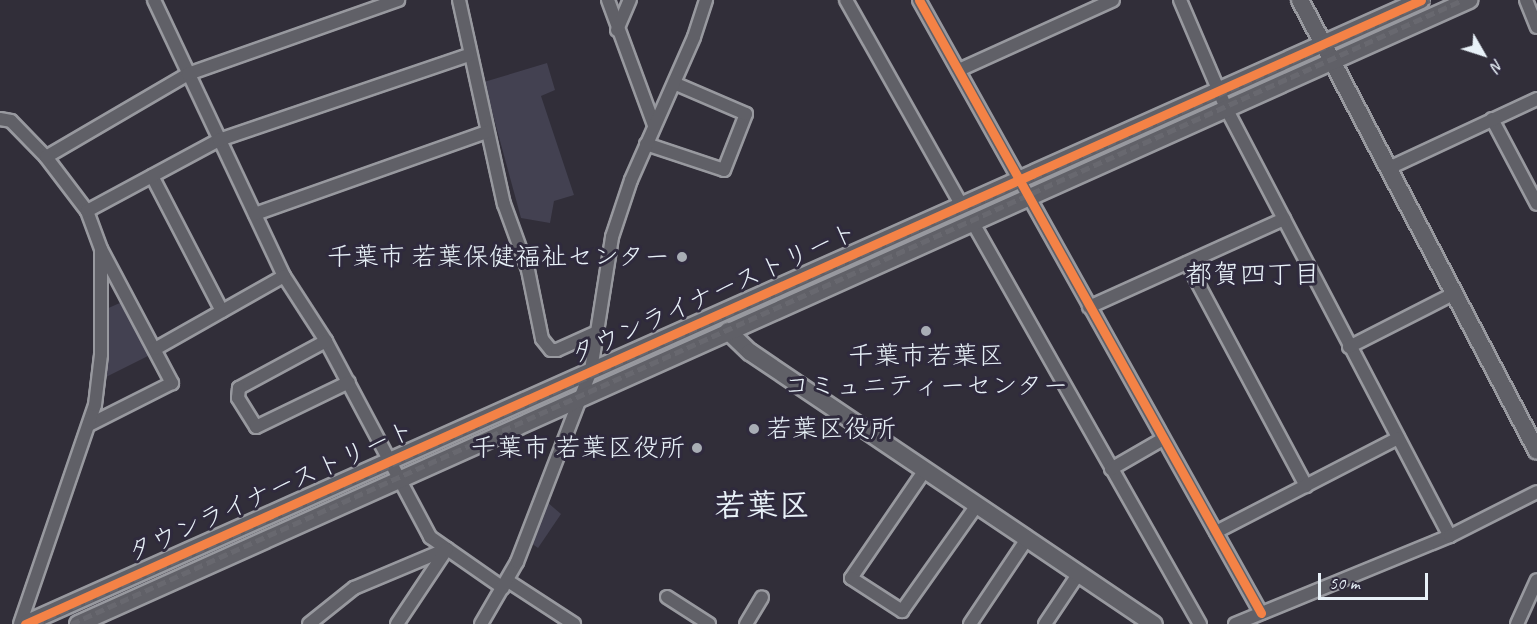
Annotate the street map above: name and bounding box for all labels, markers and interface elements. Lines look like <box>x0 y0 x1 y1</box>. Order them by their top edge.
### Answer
north arrow <box>1453 24 1513 84</box>
text: N <box>1486 55 1508 75</box>
street label: タウンライナーストリート <box>565 215 863 371</box>
place label: 千葉市 若葉保健福祉センター <box>326 241 670 273</box>
marker: 千葉市 若葉保健福祉センター <box>675 250 689 264</box>
district label: 都賀四丁目 <box>1186 259 1320 291</box>
marker: 千葉市若葉区 コミュニティーセンター <box>919 324 933 338</box>
place label: 千葉市若葉区 コミュニティーセンター <box>783 340 1069 402</box>
street label: タウンライナーストリート <box>122 413 420 569</box>
place label: 若葉区役所 <box>766 413 896 445</box>
marker: 若葉区役所 <box>747 422 761 436</box>
place label: 千葉市 若葉区役所 <box>471 432 685 464</box>
marker: 千葉市 若葉区役所 <box>690 441 704 455</box>
district label: 若葉区 <box>714 487 810 525</box>
scale bar <box>1321 561 1430 599</box>
text: 50 m <box>1329 572 1360 594</box>

